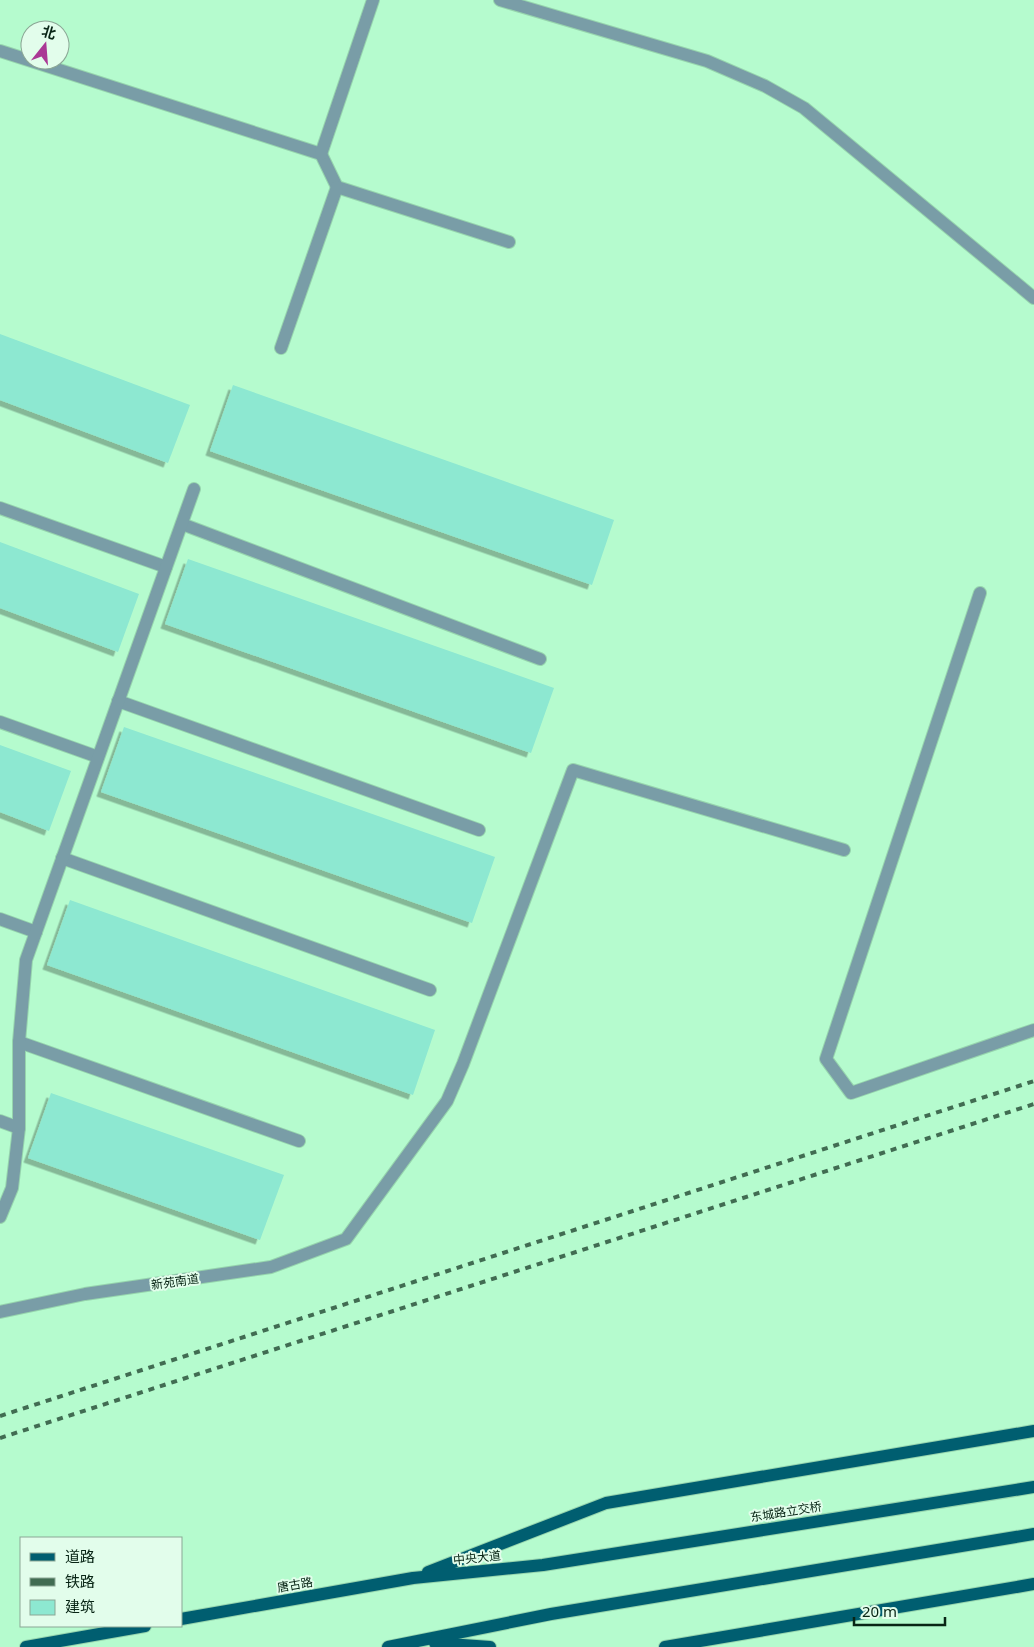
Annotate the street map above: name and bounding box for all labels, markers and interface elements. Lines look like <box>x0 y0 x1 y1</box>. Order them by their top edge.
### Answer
north arrow <box>20 20 70 70</box>
text: 北 <box>39 21 58 43</box>
street label: 新苑南道 <box>150 1270 200 1293</box>
street label: 东城路立交桥 <box>749 1497 823 1526</box>
legend <box>20 1537 182 1627</box>
text: 道路 <box>65 1546 95 1566</box>
street label: 中央大道 <box>452 1547 502 1568</box>
text: 铁路 <box>65 1571 95 1591</box>
street label: 唐古路 <box>276 1573 314 1596</box>
scale bar <box>854 1594 945 1626</box>
text: 建筑 <box>65 1596 95 1616</box>
text: 20 m <box>862 1601 897 1621</box>

